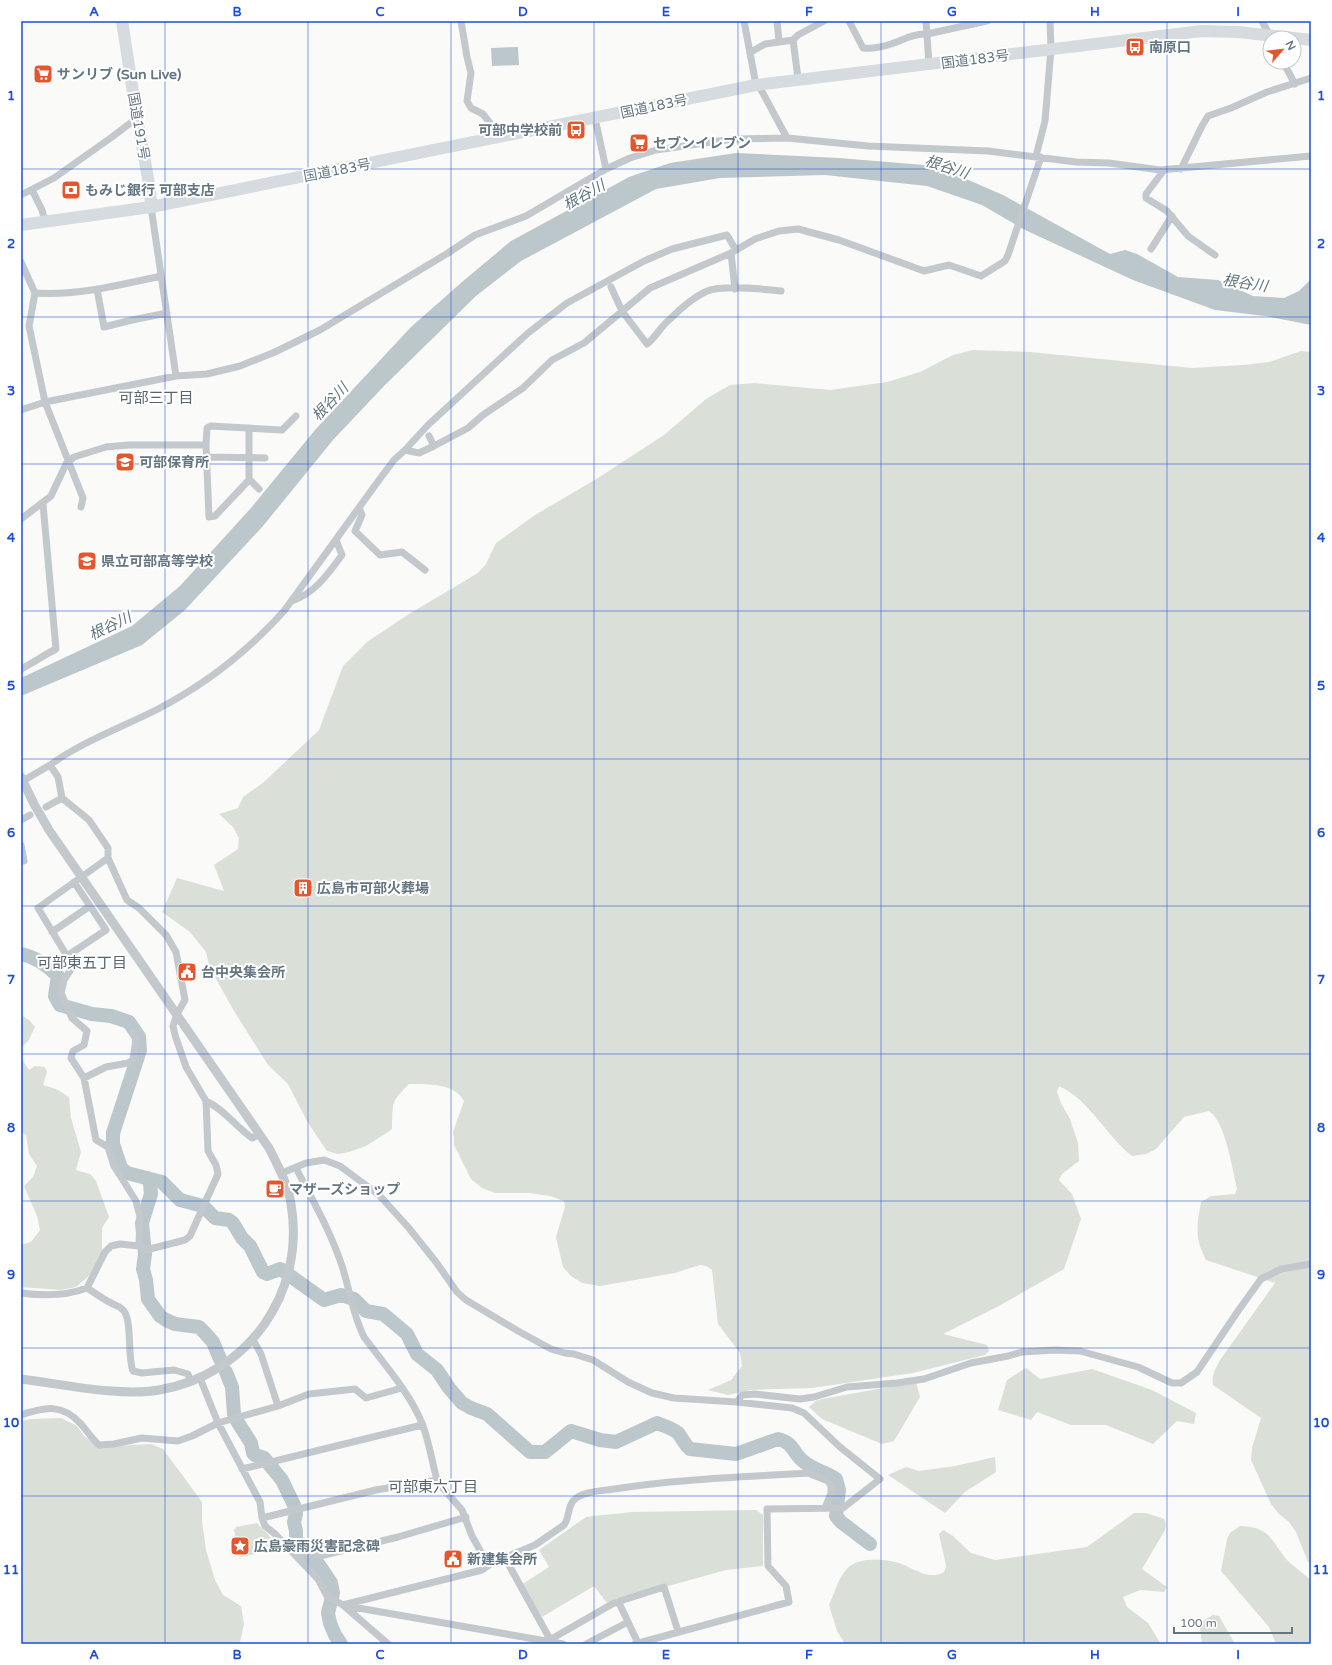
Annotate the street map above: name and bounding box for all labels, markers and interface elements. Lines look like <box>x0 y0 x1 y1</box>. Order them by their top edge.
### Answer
text: A <box>89 4 99 20</box>
text: B <box>232 4 242 20</box>
text: C <box>375 4 385 20</box>
text: D <box>518 4 528 20</box>
text: E <box>662 4 670 20</box>
text: F <box>805 4 813 20</box>
text: G <box>947 4 957 20</box>
text: H <box>1090 4 1100 20</box>
text: I <box>1236 4 1240 20</box>
north arrow <box>1262 30 1302 70</box>
bus stop icon: 南原口 <box>1124 36 1146 58</box>
place label: 南原口 <box>1149 39 1191 56</box>
text: N <box>1283 39 1298 52</box>
street label: 国道183号 <box>940 47 1010 72</box>
supermarket icon: サンリブ (Sun Live) <box>32 63 54 85</box>
place label: サンリブ (Sun Live) <box>57 66 181 83</box>
text: 1 <box>7 88 15 104</box>
text: 1 <box>1317 88 1325 104</box>
street label: 国道191号 <box>124 91 153 161</box>
street label: 国道183号 <box>619 91 689 122</box>
bus stop icon: 可部中学校前 <box>565 119 587 141</box>
place label: 可部中学校前 <box>478 122 562 139</box>
supermarket icon: セブンイレブン <box>628 132 650 154</box>
place label: セブンイレブン <box>653 135 751 152</box>
water label: 根谷川 <box>923 151 973 183</box>
street label: 国道183号 <box>302 156 372 185</box>
water label: 根谷川 <box>560 175 610 214</box>
bank icon: もみじ銀行 可部支店 <box>60 179 82 201</box>
place label: もみじ銀行 可部支店 <box>85 182 215 199</box>
text: 2 <box>7 236 15 252</box>
text: 2 <box>1317 236 1325 252</box>
water label: 根谷川 <box>1221 271 1271 296</box>
water label: 根谷川 <box>308 378 353 425</box>
text: 3 <box>7 383 15 399</box>
text: 3 <box>1317 383 1325 399</box>
district label: 可部三丁目 <box>118 389 194 407</box>
school or university icon: 可部保育所 <box>114 451 136 473</box>
place label: 可部保育所 <box>139 454 209 471</box>
text: 4 <box>7 530 16 546</box>
text: 4 <box>1317 530 1326 546</box>
school or university icon: 県立可部高等学校 <box>76 550 98 572</box>
place label: 県立可部高等学校 <box>101 553 213 570</box>
water label: 根谷川 <box>86 607 136 644</box>
text: 5 <box>7 678 15 694</box>
text: 5 <box>1317 678 1325 694</box>
text: 6 <box>7 825 15 841</box>
text: 6 <box>1317 825 1325 841</box>
building icon: 広島市可部火葬場 <box>292 877 314 899</box>
place label: 広島市可部火葬場 <box>317 880 429 897</box>
district label: 可部東五丁目 <box>37 954 127 972</box>
public building icon: 台中央集会所 <box>176 961 198 983</box>
place label: 台中央集会所 <box>201 964 285 981</box>
text: 7 <box>7 972 15 988</box>
text: 7 <box>1317 972 1325 988</box>
text: 8 <box>7 1120 15 1136</box>
text: 8 <box>1317 1120 1325 1136</box>
cafe icon: マザーズショップ <box>264 1178 286 1200</box>
place label: マザーズショップ <box>289 1181 400 1198</box>
text: 9 <box>7 1267 15 1283</box>
text: 9 <box>1317 1267 1325 1283</box>
text: 10 <box>3 1415 19 1431</box>
text: 10 <box>1313 1415 1329 1431</box>
district label: 可部東六丁目 <box>388 1478 478 1496</box>
place icon: 広島豪雨災害記念碑 <box>229 1535 251 1557</box>
place label: 広島豪雨災害記念碑 <box>254 1538 380 1555</box>
public building icon: 新建集会所 <box>442 1548 464 1570</box>
place label: 新建集会所 <box>467 1551 537 1568</box>
text: 11 <box>3 1562 19 1578</box>
text: 11 <box>1313 1562 1329 1578</box>
scale bar <box>1174 1609 1292 1635</box>
text: 100 m <box>1180 1616 1217 1630</box>
text: A <box>89 1647 99 1663</box>
text: B <box>232 1647 242 1663</box>
text: C <box>375 1647 385 1663</box>
text: D <box>518 1647 528 1663</box>
text: E <box>662 1647 670 1663</box>
text: F <box>805 1647 813 1663</box>
text: G <box>947 1647 957 1663</box>
text: H <box>1090 1647 1100 1663</box>
text: I <box>1236 1647 1240 1663</box>

